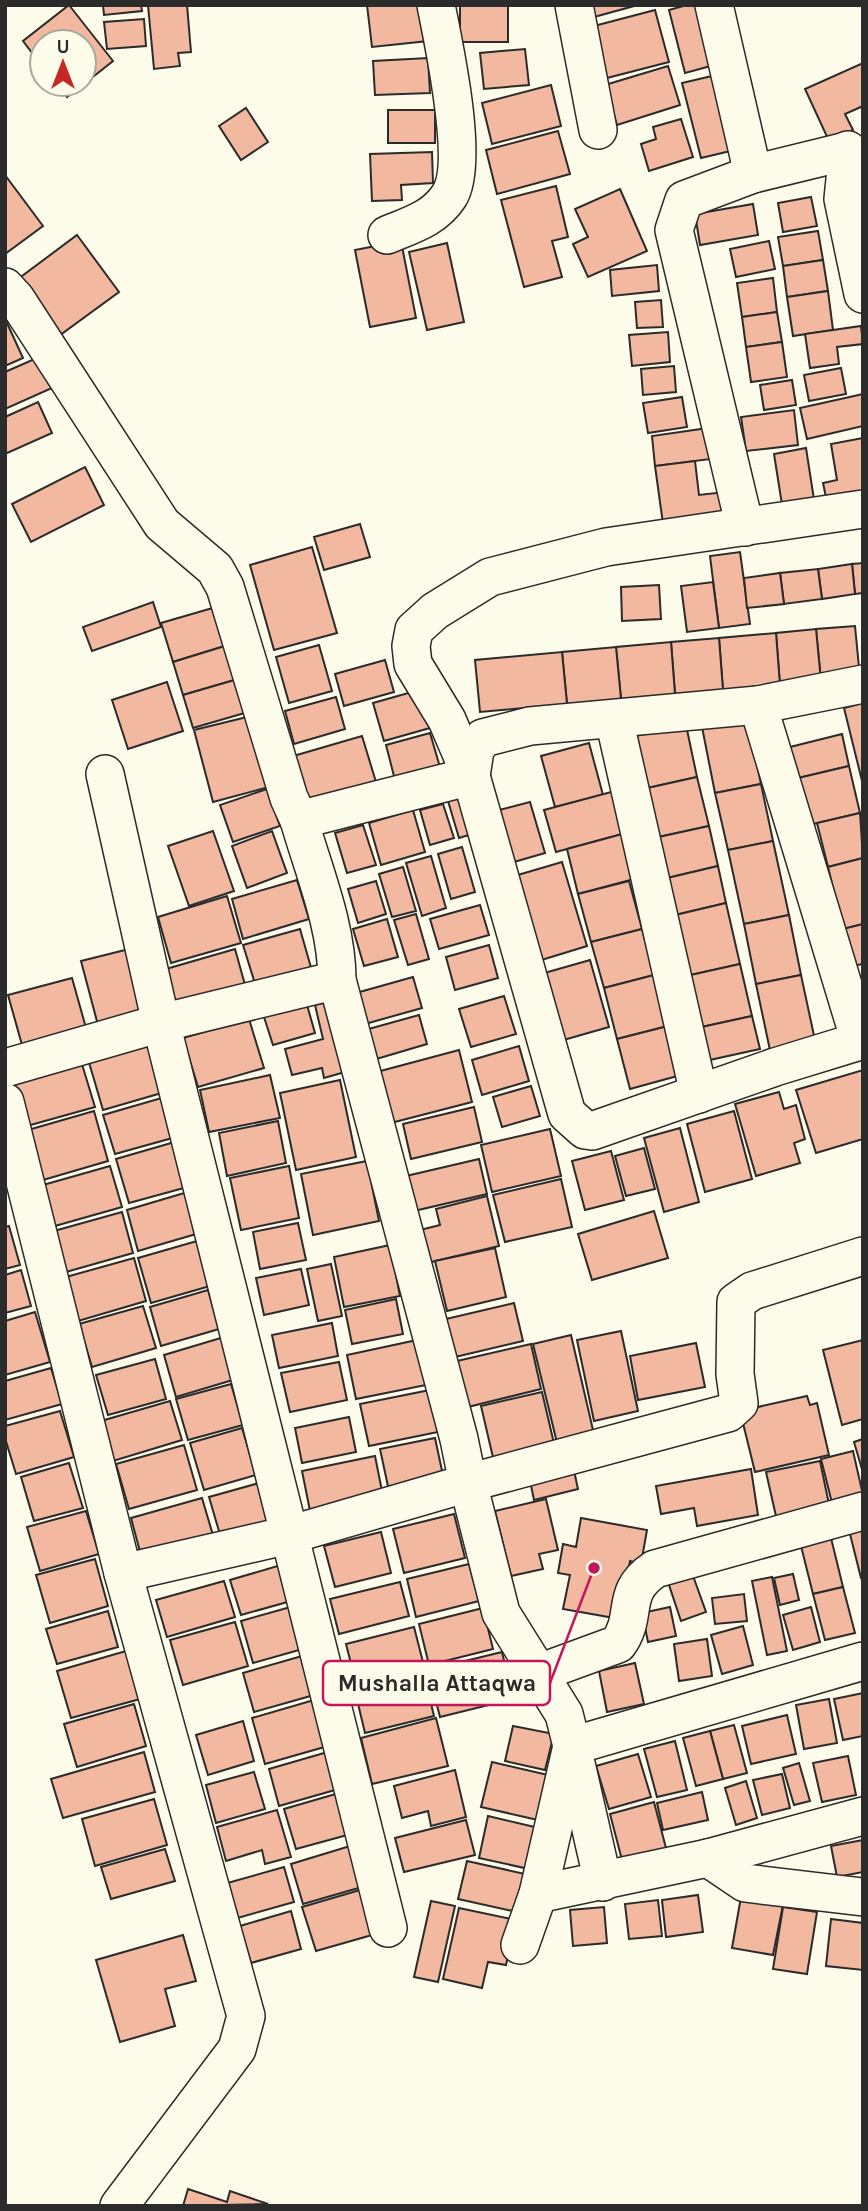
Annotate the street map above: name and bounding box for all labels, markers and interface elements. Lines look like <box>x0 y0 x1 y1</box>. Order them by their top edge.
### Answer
north arrow <box>28 28 98 98</box>
text: U <box>56 36 70 58</box>
callout: Mushalla Attaqwa <box>323 1661 550 1705</box>
text: Mushalla Attaqwa <box>338 1670 536 1697</box>

